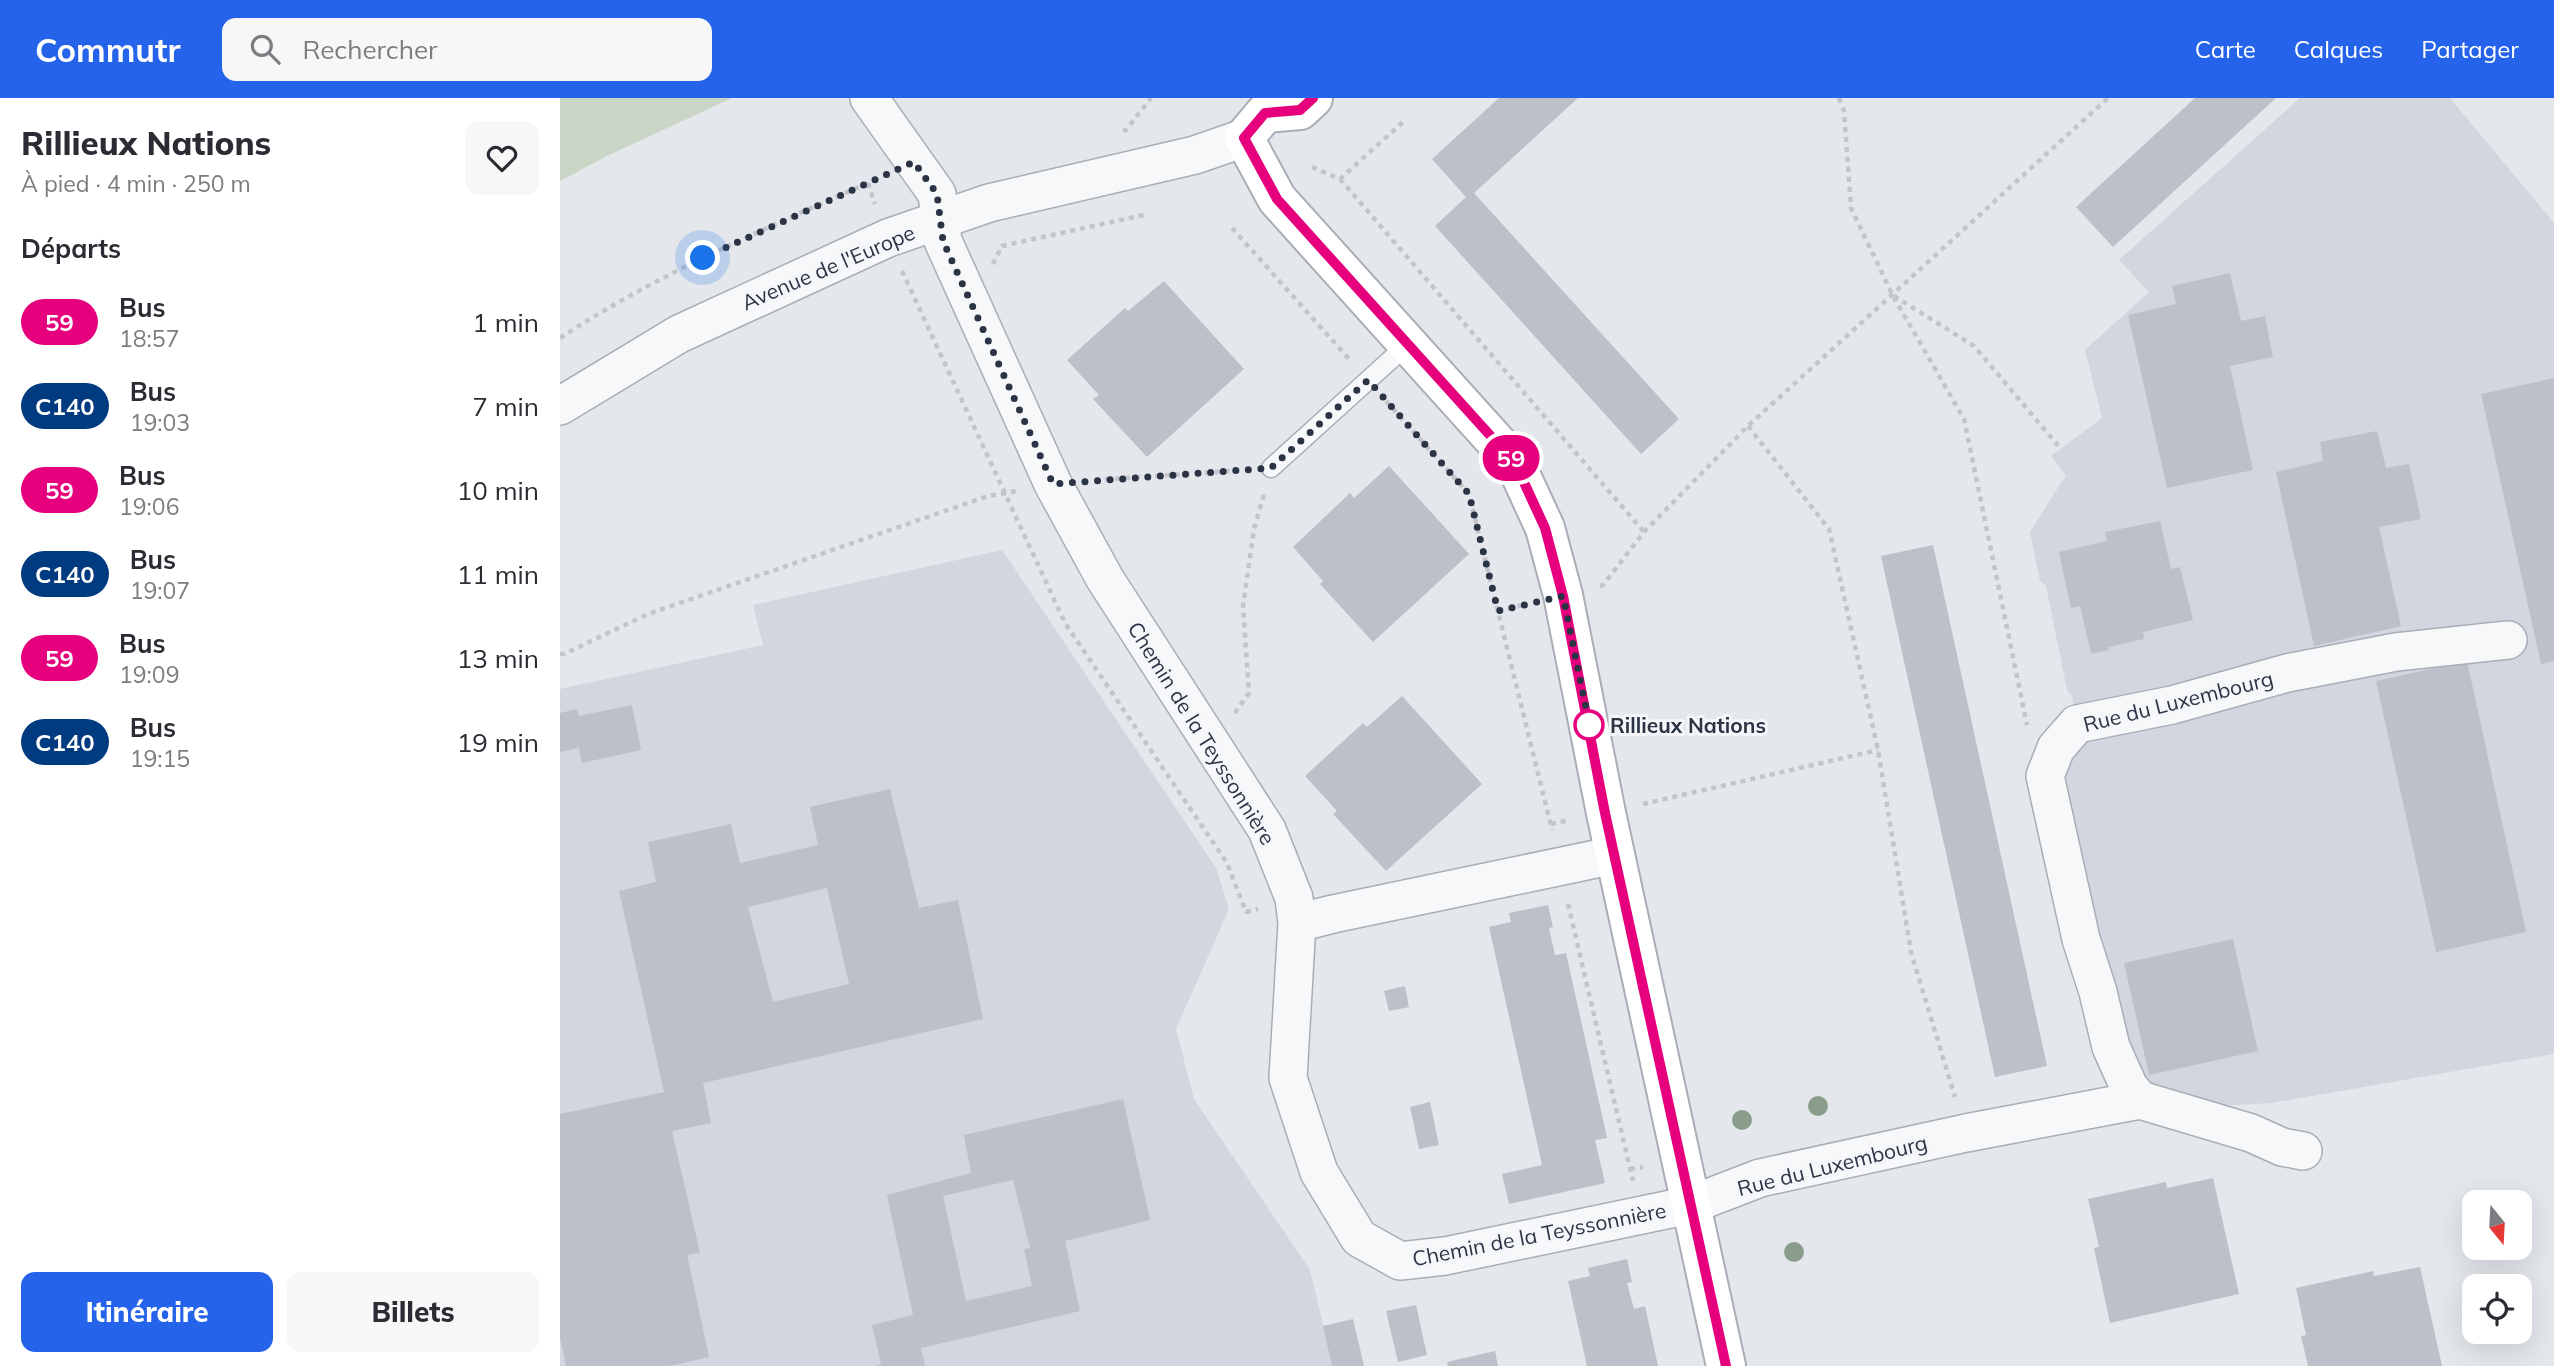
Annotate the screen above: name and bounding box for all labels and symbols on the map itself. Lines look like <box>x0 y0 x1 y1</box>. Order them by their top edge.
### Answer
street label: Avenue de l'Europe <box>737 219 919 315</box>
your location <box>685 240 720 275</box>
line badge: 59 <box>1480 435 1542 481</box>
street label: Chemin de la Teyssonnière <box>1123 617 1281 849</box>
street label: Rue du Luxembourg <box>2080 665 2276 737</box>
marker: Rillieux Nations <box>1574 710 1604 740</box>
place label: Rillieux Nations <box>1610 712 1766 738</box>
street label: Rue du Luxembourg <box>1734 1129 1930 1201</box>
north arrow <box>2462 1190 2532 1260</box>
street label: Chemin de la Teyssonnière <box>1410 1197 1668 1271</box>

